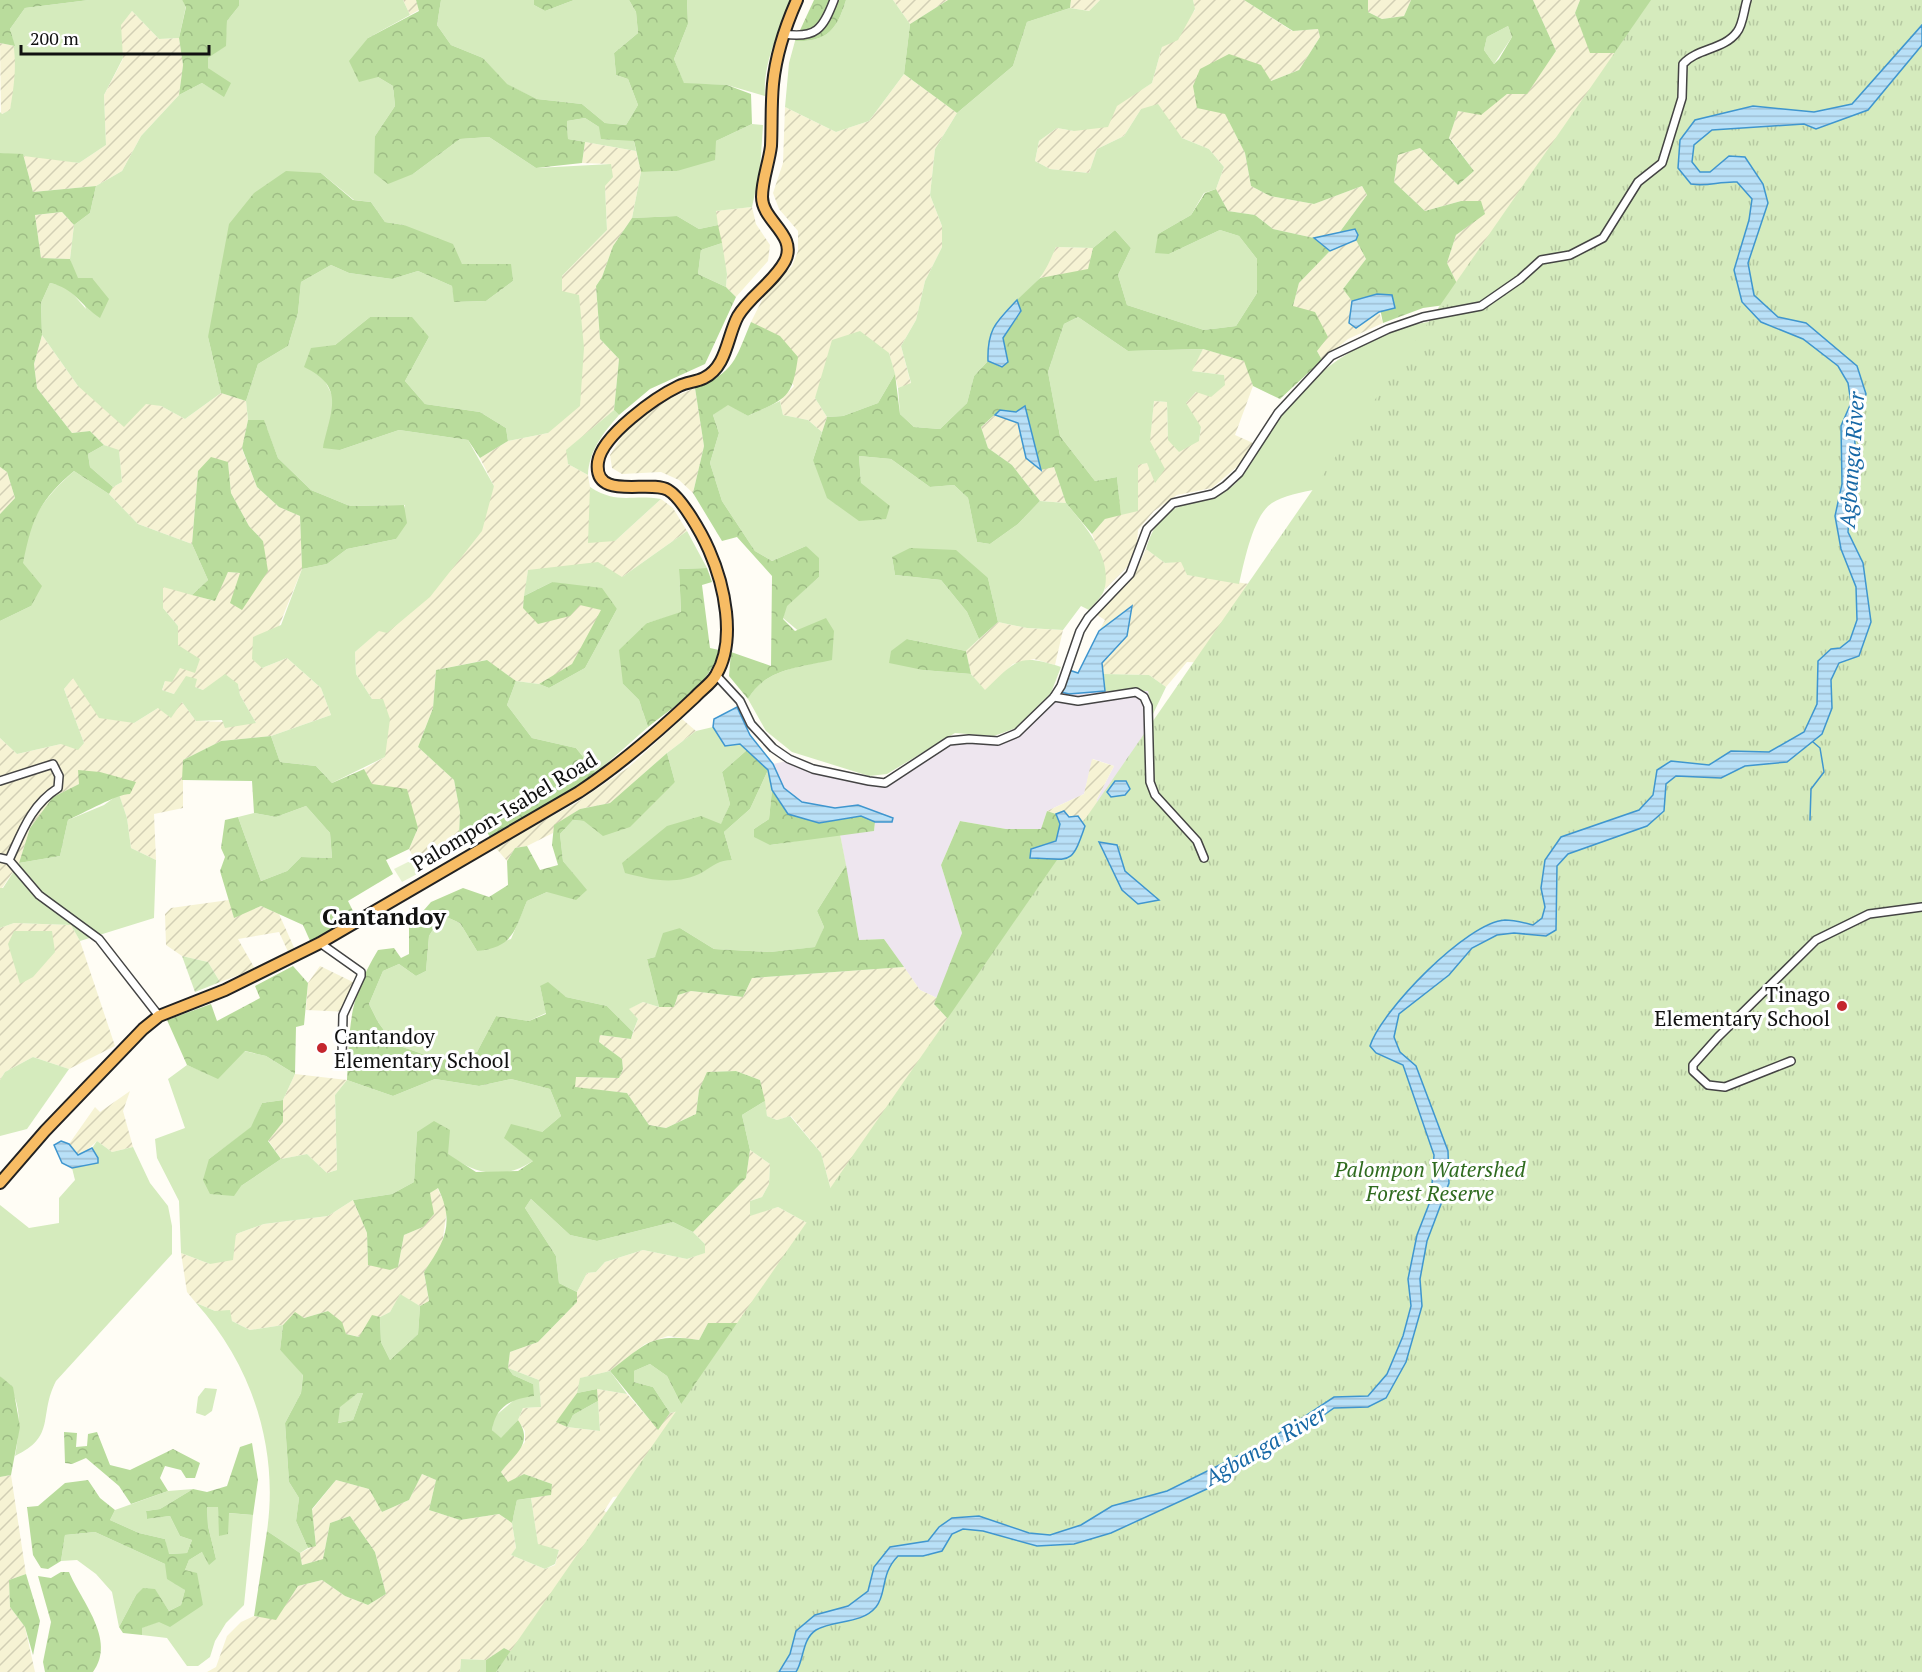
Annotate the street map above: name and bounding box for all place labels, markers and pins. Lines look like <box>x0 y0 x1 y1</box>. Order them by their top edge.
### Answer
place label: Tinago Elementary School <box>1654 980 1830 1032</box>
marker: Tinago Elementary School <box>1835 999 1849 1013</box>
place label: Cantandoy Elementary School <box>334 1022 510 1074</box>
marker: Cantandoy Elementary School <box>315 1041 329 1055</box>

